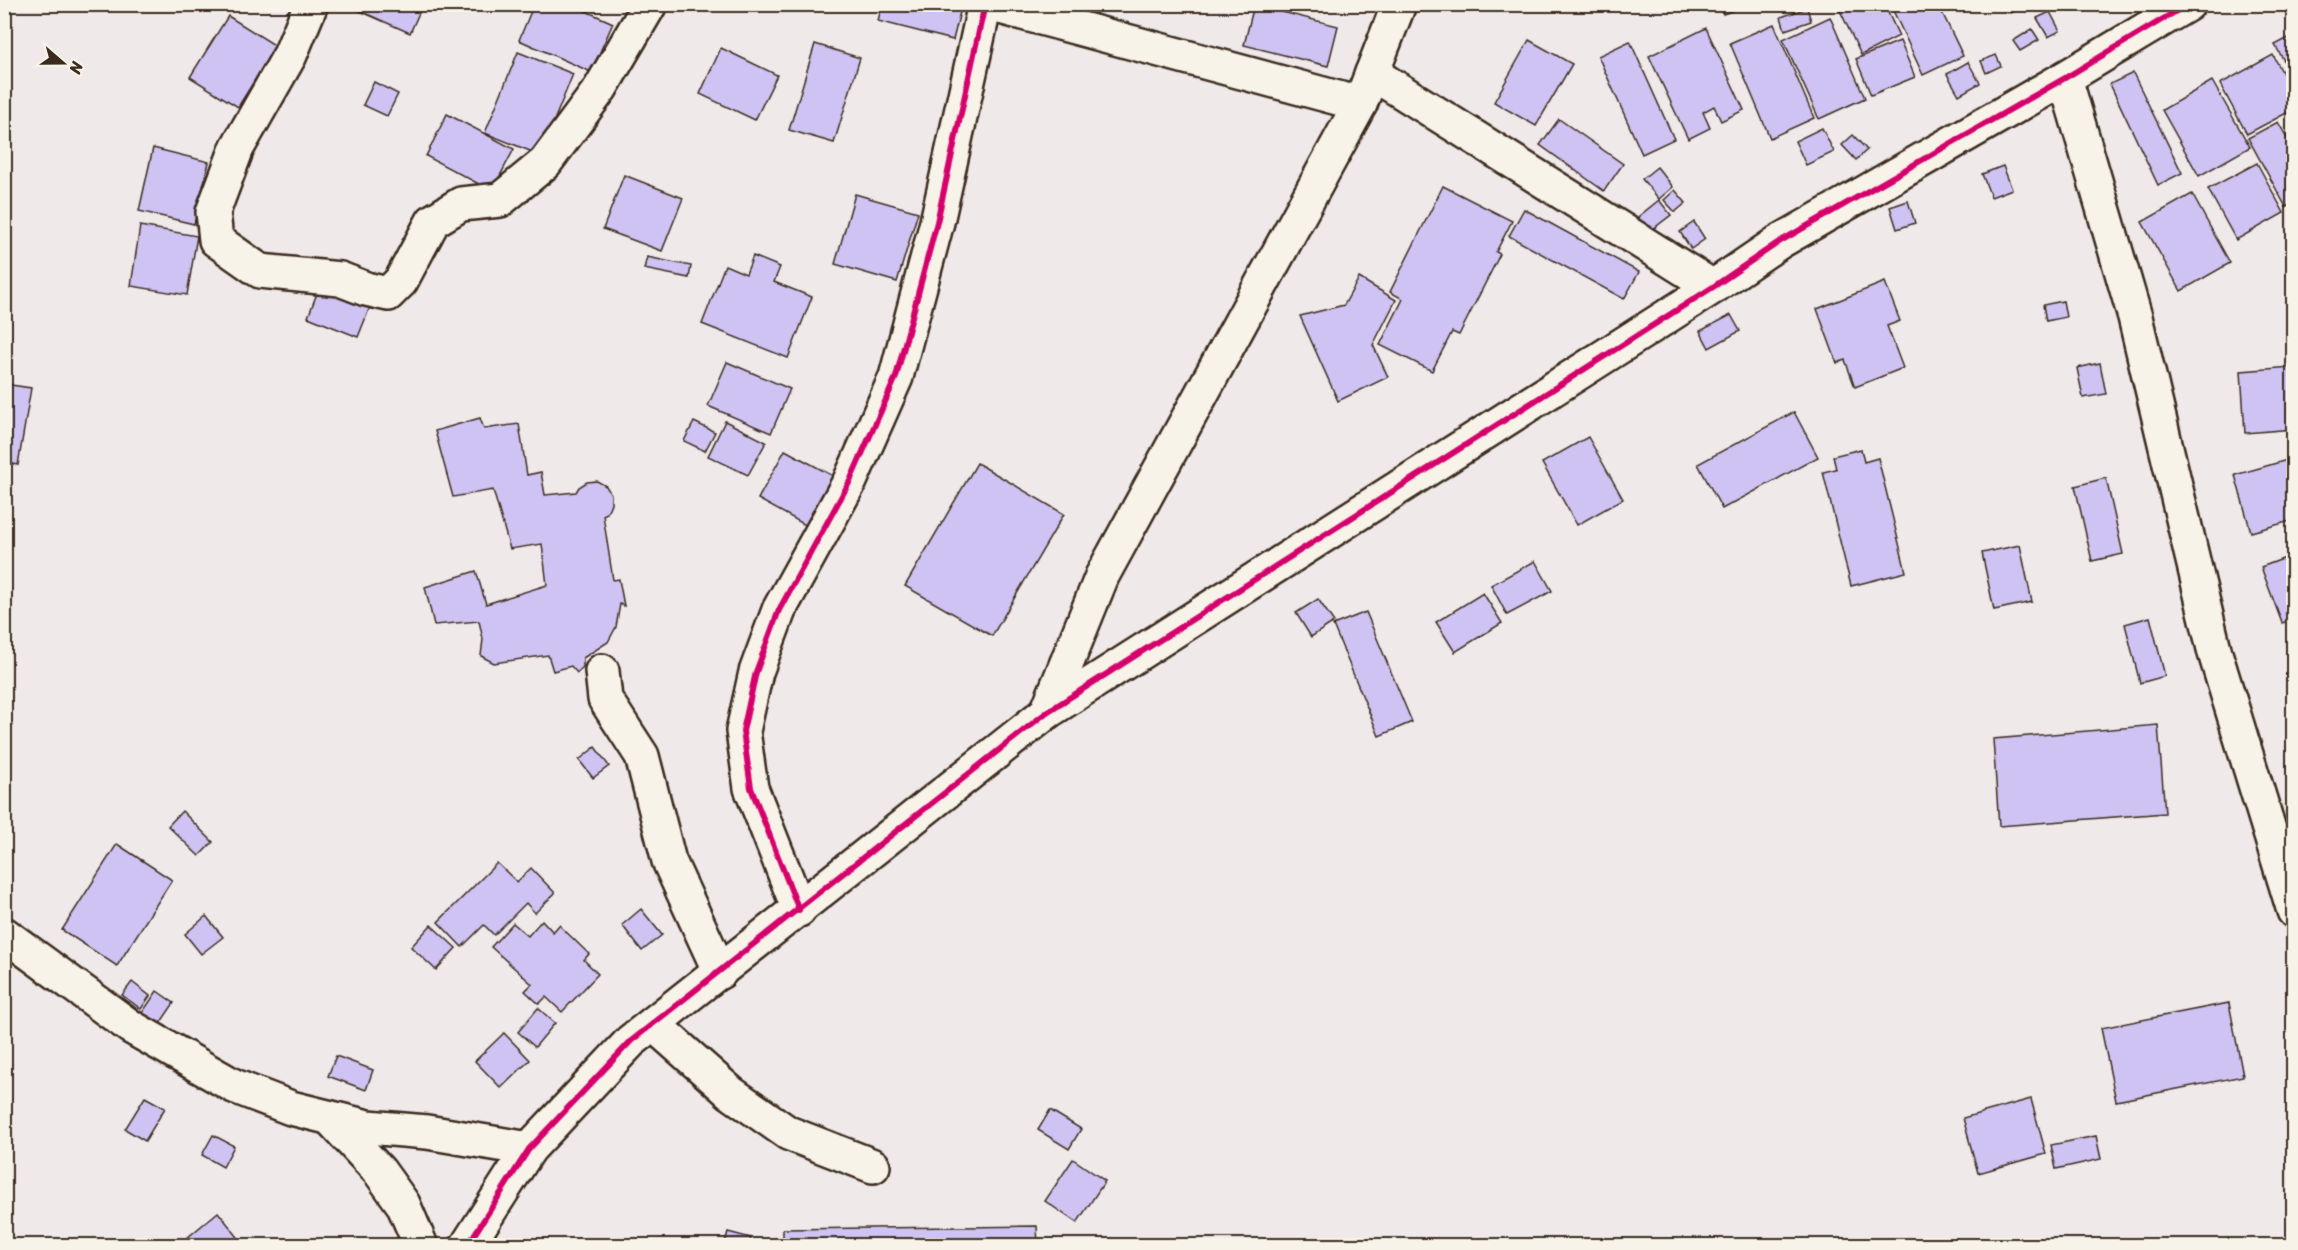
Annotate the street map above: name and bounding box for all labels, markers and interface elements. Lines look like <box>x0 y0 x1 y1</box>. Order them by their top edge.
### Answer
north arrow <box>33 33 93 93</box>
text: N <box>61 57 92 79</box>

